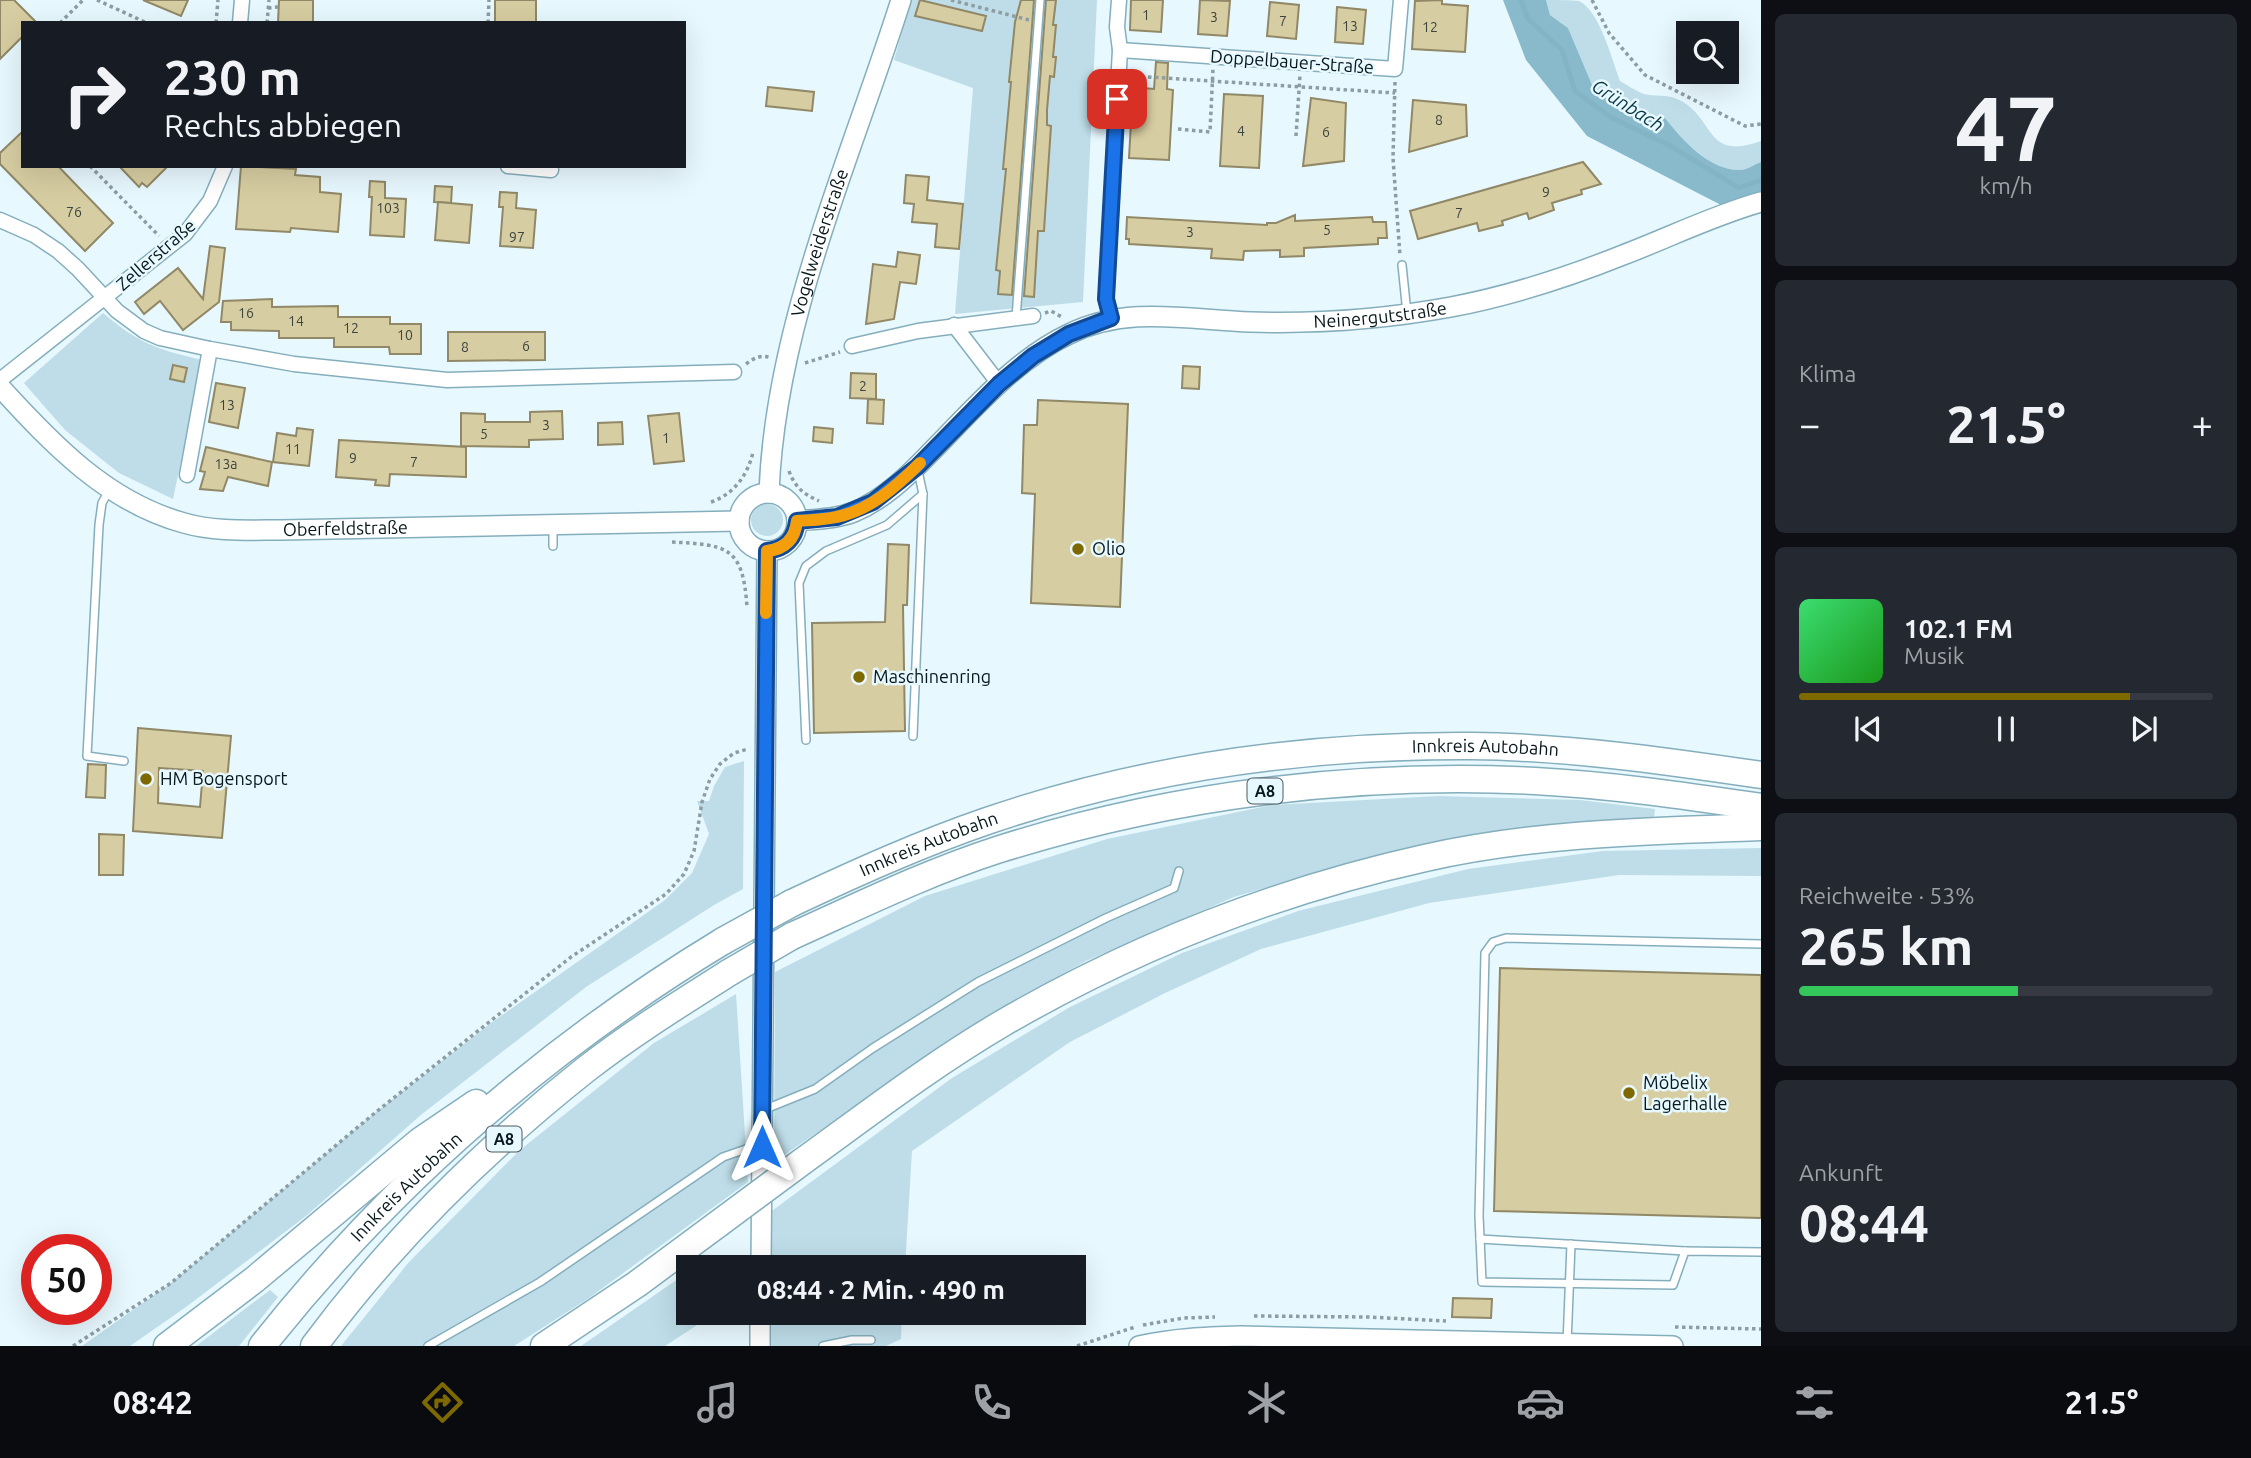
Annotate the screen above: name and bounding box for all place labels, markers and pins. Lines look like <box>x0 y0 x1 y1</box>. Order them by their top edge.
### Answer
pin <box>1087 69 1147 129</box>
place label: Olio <box>1092 538 1126 558</box>
marker: Olio <box>1070 541 1086 557</box>
place label: Maschinenring <box>873 666 991 686</box>
marker: Maschinenring <box>851 669 867 685</box>
place label: HM Bogensport <box>160 768 288 788</box>
marker: HM Bogensport <box>138 771 154 787</box>
place label: Möbelix Lagerhalle <box>1643 1072 1727 1113</box>
marker: Möbelix Lagerhalle <box>1621 1085 1637 1101</box>

